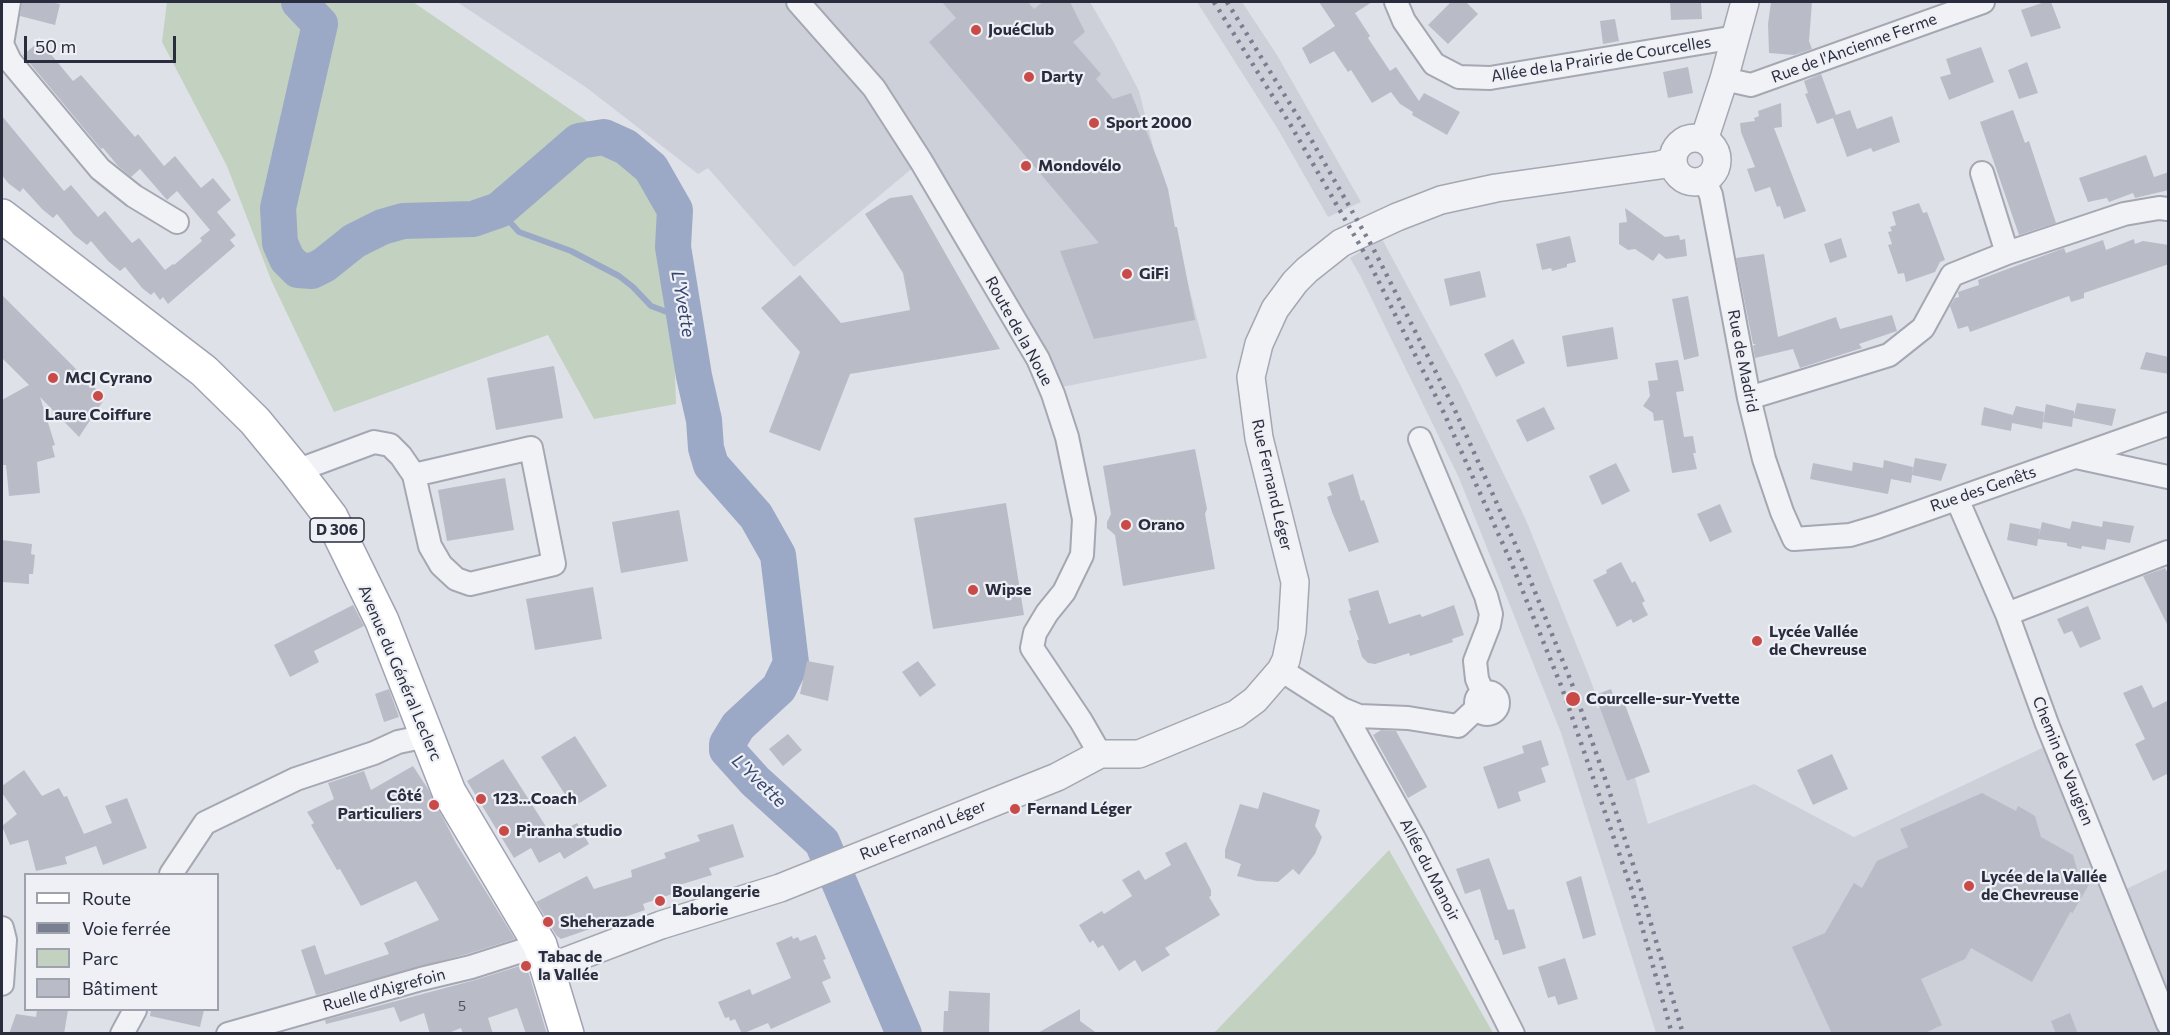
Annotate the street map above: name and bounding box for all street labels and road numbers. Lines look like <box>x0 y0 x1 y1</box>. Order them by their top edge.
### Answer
street label: Rue de l'Ancienne Ferme <box>1769 9 1939 87</box>
street label: Allée de la Prairie de Courcelles <box>1490 32 1712 86</box>
street label: Route de la Noue <box>981 273 1057 389</box>
street label: Rue de Madrid <box>1724 308 1762 414</box>
street label: Rue Fernand Léger <box>1247 417 1297 553</box>
street label: Rue des Genêts <box>1928 462 2038 516</box>
road number: D 306 <box>310 518 364 542</box>
street label: Avenue du Général Leclerc <box>354 582 446 764</box>
street label: Chemin de Vaugien <box>2028 694 2098 828</box>
street label: Rue Fernand Léger <box>857 796 989 864</box>
street label: Allée du Manoir <box>1396 815 1464 925</box>
street label: Ruelle d'Aigrefoin <box>321 964 447 1016</box>

